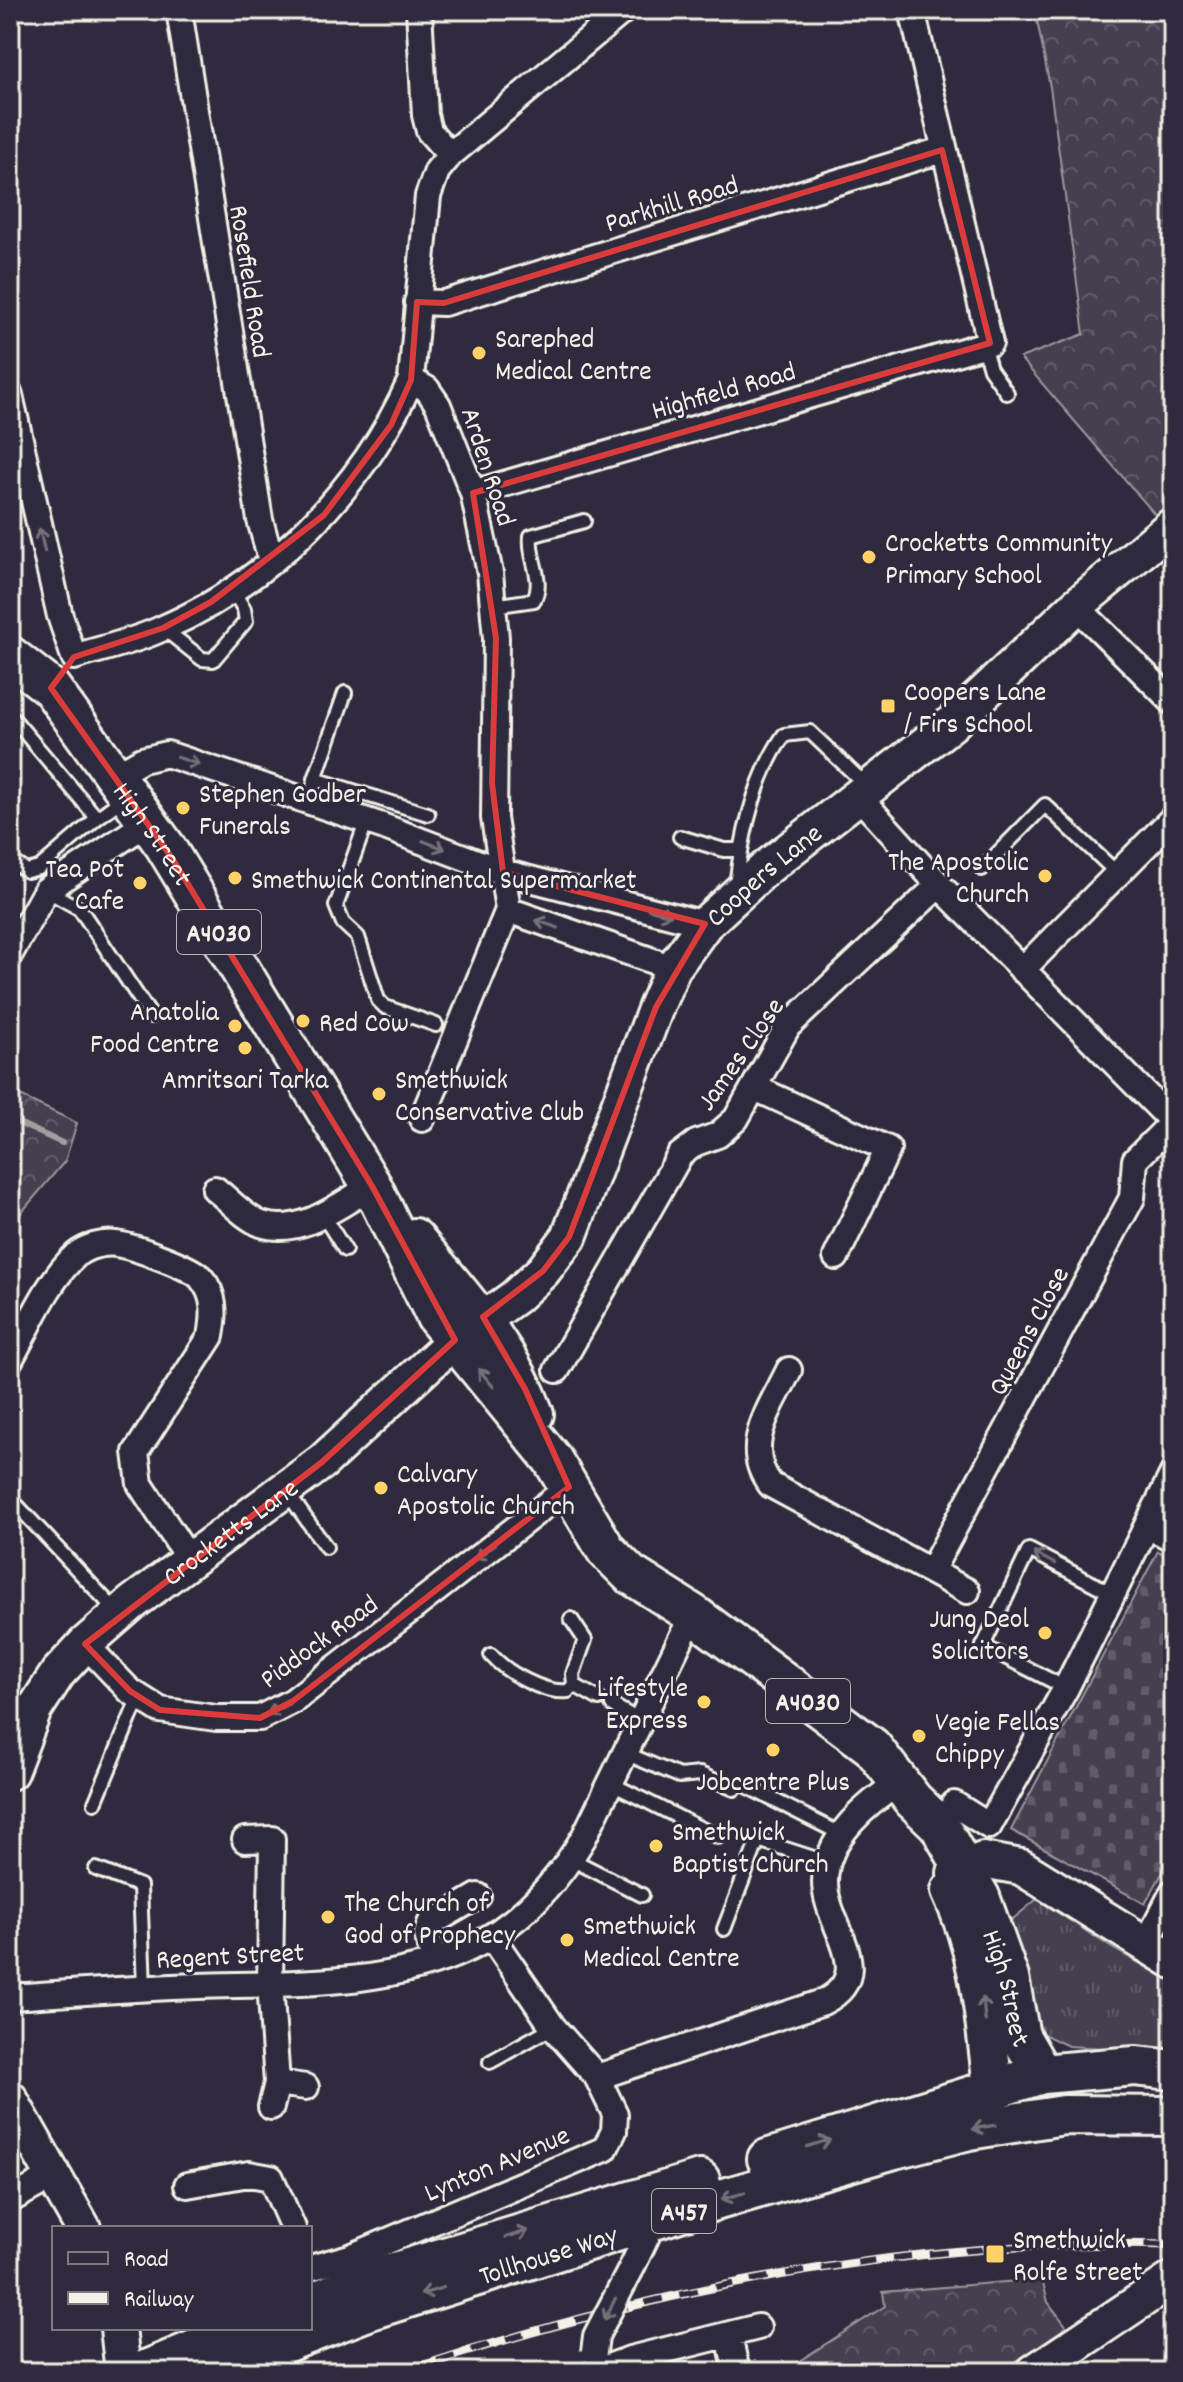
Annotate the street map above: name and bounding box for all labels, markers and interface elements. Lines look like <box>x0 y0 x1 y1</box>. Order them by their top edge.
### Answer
street label: Parkhill Road <box>601 168 744 246</box>
street label: Rosefield Road <box>215 203 279 361</box>
place label: Sarephed Medical Centre <box>495 322 652 394</box>
marker: Sarephed Medical Centre <box>470 344 488 362</box>
street label: Highfield Road <box>648 354 801 433</box>
street label: Arden Road <box>447 403 523 532</box>
place label: Crocketts Community Primary School <box>885 526 1113 598</box>
one-way arrow <box>34 528 49 553</box>
marker: Crocketts Community Primary School <box>860 548 878 566</box>
place label: Coopers Lane / Firs School <box>904 675 1046 747</box>
marker: Coopers Lane / Firs School <box>879 697 897 715</box>
one-way arrow <box>175 755 200 769</box>
street label: High Street <box>100 775 200 895</box>
place label: Stephen Godber Funerals <box>199 777 367 849</box>
marker: Stephen Godber Funerals <box>174 799 192 817</box>
street label: Coopers Lane <box>699 816 833 939</box>
one-way arrow <box>421 839 446 853</box>
place label: The Apostolic Church <box>888 845 1029 917</box>
place label: Tea Pot Cafe <box>45 852 124 924</box>
place label: Smethwick Continental Supermarket <box>251 863 637 903</box>
marker: The Apostolic Church <box>1036 867 1054 885</box>
marker: Smethwick Continental Supermarket <box>226 869 244 887</box>
marker: Tea Pot Cafe <box>131 874 149 892</box>
one-way arrow <box>647 906 673 921</box>
road number: A4030 <box>177 910 261 954</box>
one-way arrow <box>535 916 559 930</box>
street label: James Close <box>689 991 797 1121</box>
place label: Anatolia Food Centre <box>90 995 220 1067</box>
place label: Red Cow <box>319 1006 409 1046</box>
marker: Red Cow <box>294 1012 312 1030</box>
marker: Anatolia Food Centre <box>226 1017 244 1035</box>
marker: Amritsari Tarka <box>236 1039 254 1057</box>
place label: Amritsari Tarka <box>162 1063 329 1103</box>
place label: Smethwick Conservative Club <box>395 1063 584 1135</box>
marker: Smethwick Conservative Club <box>370 1085 388 1103</box>
street label: Queens Close <box>981 1261 1082 1404</box>
one-way arrow <box>477 1368 495 1388</box>
place label: Calvary Apostolic Church <box>397 1457 575 1529</box>
street label: Crocketts Lane <box>156 1471 309 1599</box>
marker: Calvary Apostolic Church <box>372 1479 390 1497</box>
one-way arrow <box>475 1543 496 1561</box>
one-way arrow <box>1033 1549 1056 1565</box>
street label: Piddock Road <box>253 1587 389 1701</box>
place label: Jung Deol Solicitors <box>929 1602 1029 1674</box>
marker: Jung Deol Solicitors <box>1036 1624 1054 1642</box>
place label: Lifestyle Express <box>597 1671 688 1743</box>
road number: A4030 <box>766 1679 850 1723</box>
marker: Lifestyle Express <box>695 1693 713 1711</box>
one-way arrow <box>267 1701 291 1717</box>
place label: Vegie Fellas Chippy <box>935 1705 1060 1777</box>
marker: Vegie Fellas Chippy <box>910 1727 928 1745</box>
marker: Jobcentre Plus <box>764 1741 782 1759</box>
place label: Jobcentre Plus <box>696 1765 850 1805</box>
place label: Smethwick Baptist Church <box>672 1815 829 1887</box>
marker: Smethwick Baptist Church <box>647 1837 665 1855</box>
place label: The Church of God of Prophecy <box>344 1886 516 1958</box>
marker: The Church of God of Prophecy <box>319 1908 337 1926</box>
place label: Smethwick Medical Centre <box>583 1909 740 1981</box>
street label: High Street <box>968 1925 1038 2056</box>
marker: Smethwick Medical Centre <box>558 1931 576 1949</box>
street label: Regent Street <box>155 1935 305 1983</box>
one-way arrow <box>977 1996 992 2023</box>
street label: Lynton Avenue <box>419 2118 577 2215</box>
one-way arrow <box>972 2121 997 2136</box>
one-way arrow <box>806 2135 832 2150</box>
road number: A457 <box>652 2189 716 2233</box>
one-way arrow <box>721 2189 747 2204</box>
street label: Tollhouse Way <box>475 2218 624 2299</box>
place label: Smethwick Rolfe Street <box>1013 2223 1142 2295</box>
legend <box>52 2226 312 2330</box>
one-way arrow <box>503 2226 529 2241</box>
marker: Smethwick Rolfe Street <box>984 2243 1006 2265</box>
text: Road <box>124 2244 169 2278</box>
text: Railway <box>124 2284 195 2318</box>
one-way arrow <box>419 2284 445 2299</box>
one-way arrow <box>602 2297 618 2321</box>

